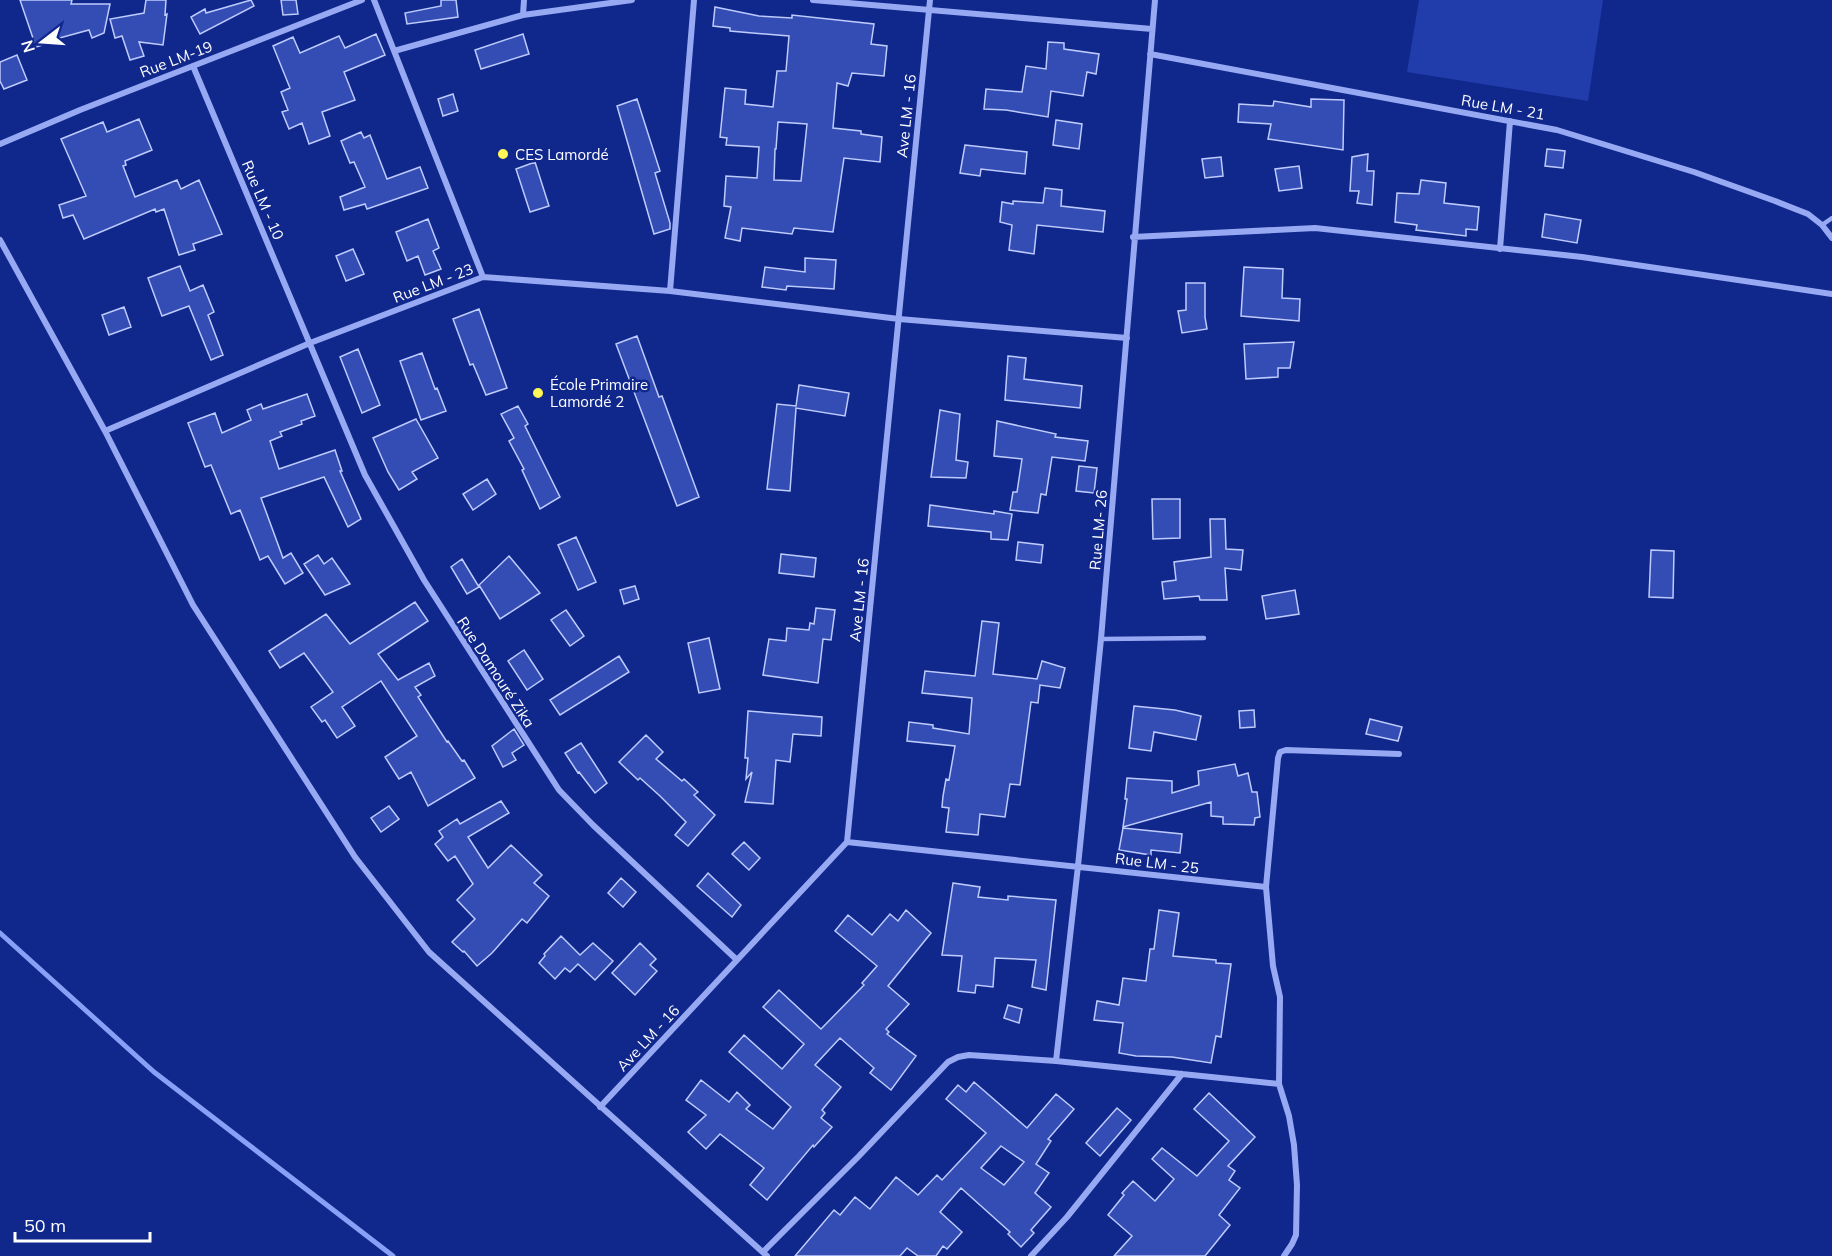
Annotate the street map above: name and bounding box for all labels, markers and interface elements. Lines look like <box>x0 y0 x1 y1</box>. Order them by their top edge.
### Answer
north arrow <box>12 12 72 72</box>
street label: Rue LM-19 <box>137 36 215 82</box>
text: N <box>16 38 39 55</box>
street label: Ave LM - 16 <box>892 73 920 159</box>
street label: Rue LM - 21 <box>1460 90 1546 124</box>
place label: CES Lamordé <box>515 145 609 164</box>
marker: CES Lamordé <box>496 147 510 161</box>
street label: Rue LM - 10 <box>238 157 288 243</box>
street label: Rue LM - 23 <box>390 259 476 307</box>
place label: École Primaire Lamordé 2 <box>550 375 648 411</box>
marker: École Primaire Lamordé 2 <box>531 386 545 400</box>
street label: Rue LM- 26 <box>1085 489 1111 571</box>
street label: Ave LM - 16 <box>845 557 873 643</box>
street label: Rue Damouré Zika <box>453 613 539 731</box>
street label: Rue LM - 25 <box>1114 848 1200 878</box>
street label: Ave LM - 16 <box>612 1001 684 1075</box>
scale bar <box>15 1205 150 1243</box>
text: 50 m <box>24 1214 66 1237</box>

